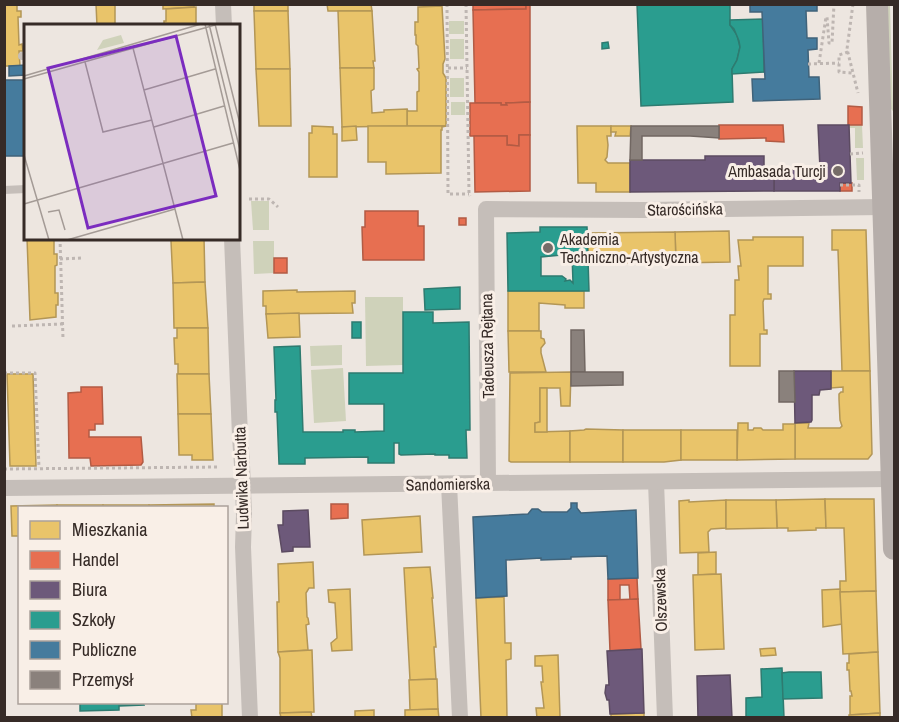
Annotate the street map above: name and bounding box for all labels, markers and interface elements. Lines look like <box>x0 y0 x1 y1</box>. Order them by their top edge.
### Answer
inset map <box>24 24 240 240</box>
place label: Ambasada Turcji <box>727 160 826 182</box>
marker: Ambasada Turcji <box>831 164 845 178</box>
street label: Starościńska <box>647 197 724 221</box>
place label: Akademia Techniczno-Artystyczna <box>559 228 699 268</box>
marker: Akademia Techniczno-Artystyczna <box>541 241 555 255</box>
street label: Tadeusza Rejtana <box>475 292 499 399</box>
street label: Ludwika Narbutta <box>228 426 254 530</box>
street label: Sandomierska <box>406 472 491 496</box>
legend <box>18 506 228 704</box>
text: Mieszkania <box>72 517 147 542</box>
text: Handel <box>72 547 119 572</box>
street label: Olszewska <box>648 567 672 632</box>
text: Biura <box>72 577 107 602</box>
text: Szkoły <box>72 607 116 632</box>
text: Publiczne <box>72 637 137 662</box>
text: Przemysł <box>72 667 133 692</box>

